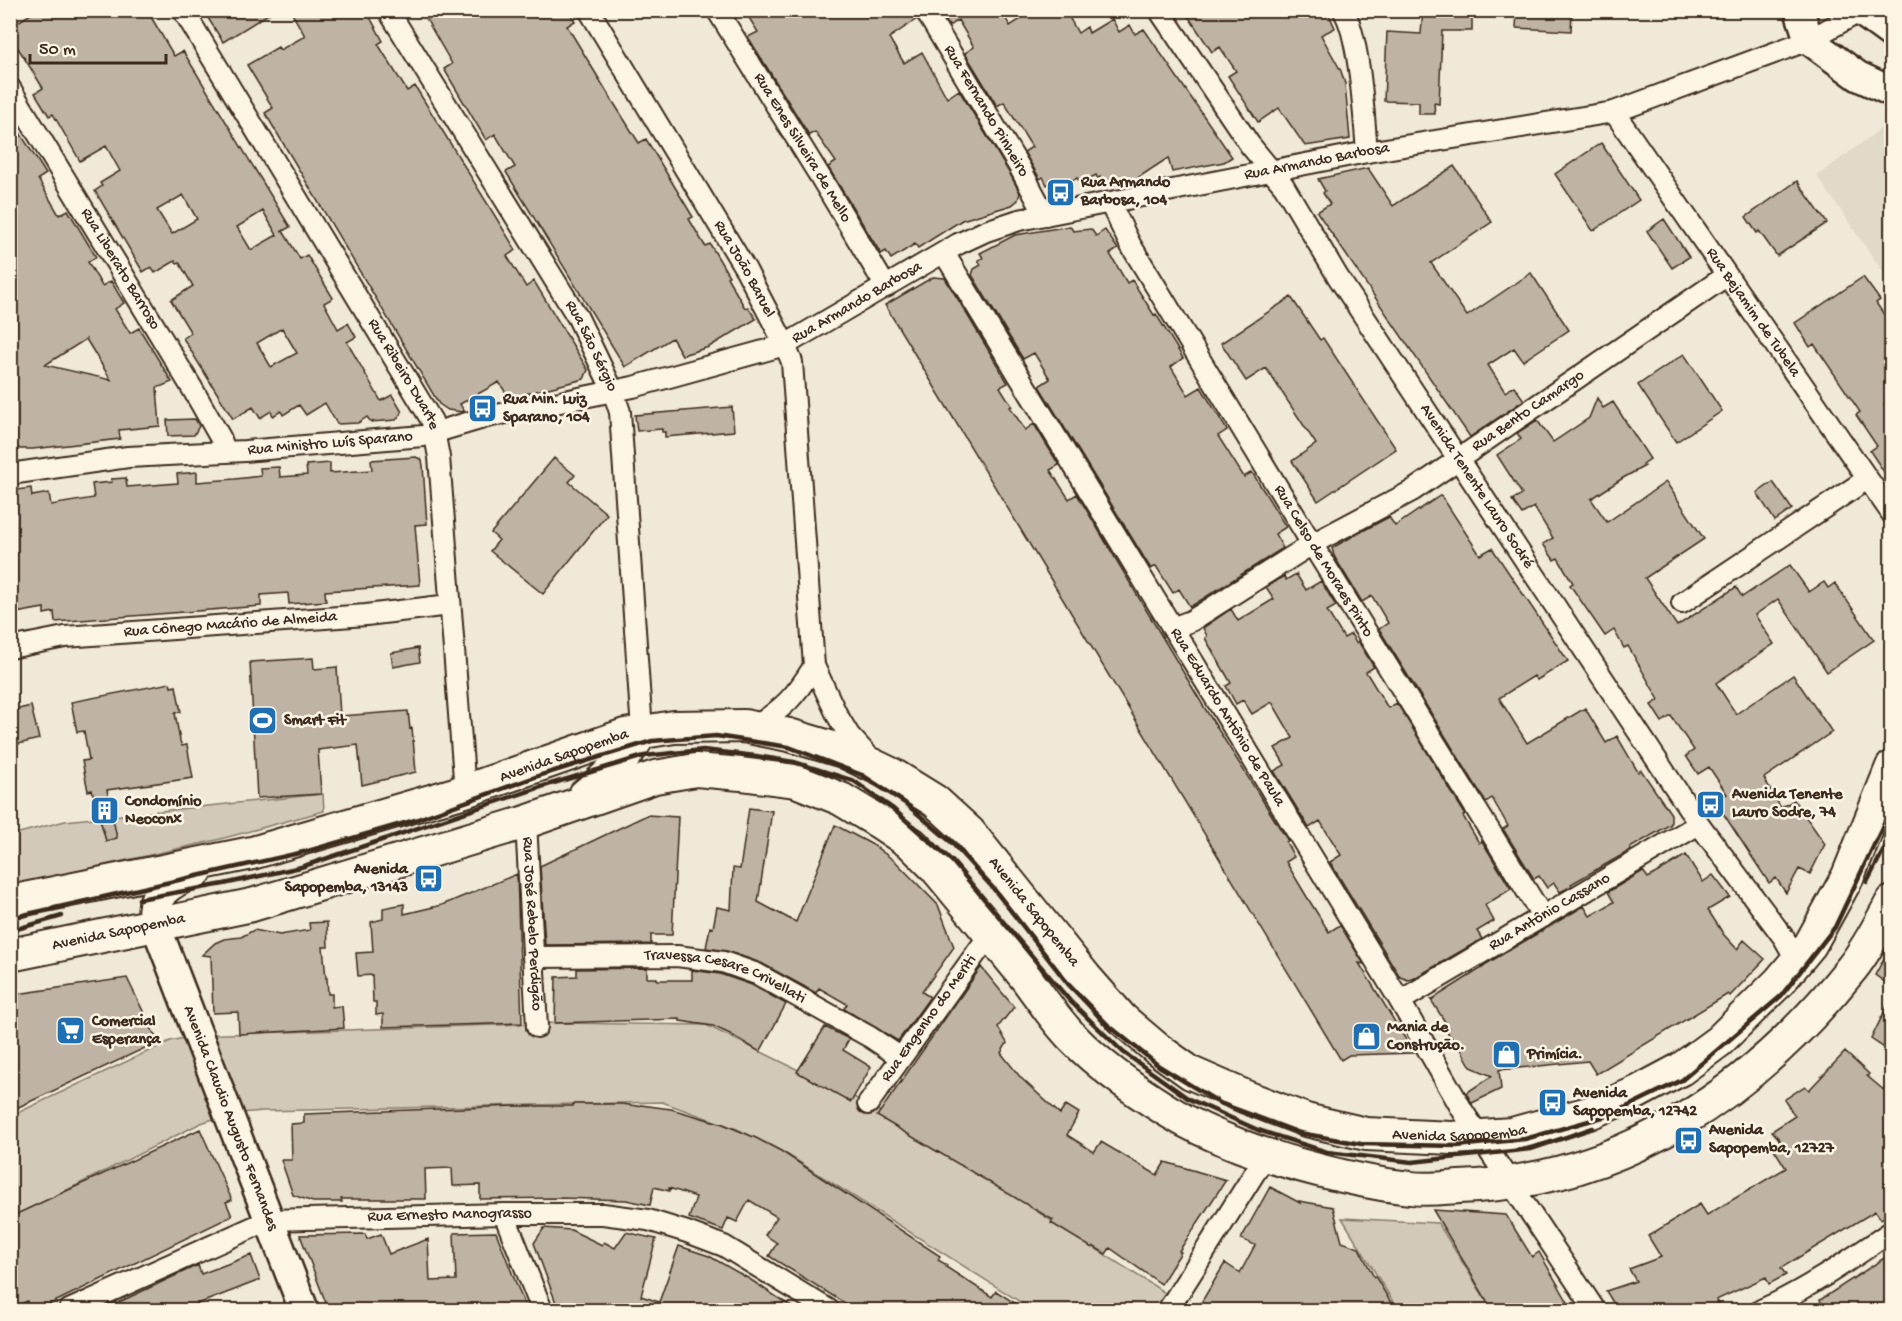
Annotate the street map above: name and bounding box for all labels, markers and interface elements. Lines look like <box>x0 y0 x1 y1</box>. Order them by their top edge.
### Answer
scale bar <box>30 27 166 65</box>
text: 50 m <box>39 40 76 61</box>
street label: Rua Fernando Pinheiro <box>939 42 1033 180</box>
street label: Rua Enes Silveira de Mello <box>749 70 855 226</box>
street label: Rua Armando Barbosa <box>1243 139 1392 185</box>
place label: Rua Armando Barbosa, 104 <box>1080 174 1171 211</box>
bus stop icon: Rua Armando Barbosa, 104 <box>1044 176 1076 208</box>
street label: Rua Liberato Barroso <box>76 205 164 334</box>
street label: Rua João Baruel <box>709 217 779 321</box>
street label: Rua Bejamim de Tubela <box>1702 244 1805 382</box>
street label: Rua Armando Barbosa <box>789 257 926 348</box>
street label: Rua São Sérgio <box>560 297 621 395</box>
street label: Rua Ribeiro Duarte <box>363 316 443 432</box>
street label: Rua Bento Camargo <box>1469 366 1588 456</box>
place label: Rua Min. Luiz Sparano, 104 <box>502 391 590 428</box>
bus stop icon: Rua Min. Luiz Sparano, 104 <box>466 393 498 425</box>
street label: Avenida Tenente Lauro Sodré <box>1415 401 1538 573</box>
street label: Rua Ministro Luís Sparano <box>247 427 414 460</box>
street label: Rua Celso de Moraes Pinto <box>1269 482 1377 641</box>
street label: Rua Cônego Macário de Almeida <box>123 608 339 642</box>
street label: Rua Eduardo Antônio de Paula <box>1166 625 1289 811</box>
sports icon: Smart Fit <box>247 705 279 737</box>
place label: Smart Fit <box>284 712 347 731</box>
street label: Avenida Sapopemba <box>497 725 632 788</box>
place label: Avenida Tenente Lauro Sodre, 74 <box>1731 786 1843 823</box>
bus stop icon: Avenida Tenente Lauro Sodre, 74 <box>1695 788 1727 820</box>
place label: Condomínio Neoconx <box>124 793 202 830</box>
building icon: Condomínio Neoconx <box>88 795 120 827</box>
street label: Rua José Rebelo Perdigão <box>517 836 546 1011</box>
street label: Avenida Sapopemba <box>984 854 1084 972</box>
place label: Avenida Sapopemba, 13143 <box>285 861 409 898</box>
bus stop icon: Avenida Sapopemba, 13143 <box>413 863 445 895</box>
street label: Rua Antônio Cassano <box>1486 869 1614 956</box>
street label: Avenida Sapopemba <box>51 909 188 956</box>
street label: Travessa Cesare Crivellati <box>643 946 809 1009</box>
street label: Rua Engenho do Meriti <box>877 951 981 1086</box>
street label: Avenida Claudio Augusto Fernandes <box>178 1003 282 1234</box>
place label: Comercial Esperança <box>91 1013 162 1050</box>
supermarket icon: Comercial Esperança <box>55 1015 87 1047</box>
place label: Mania de Construção. <box>1386 1019 1465 1056</box>
shop icon: Mania de Construção. <box>1350 1021 1382 1053</box>
shop icon: Primícia. <box>1490 1039 1522 1071</box>
place label: Primícia. <box>1526 1046 1583 1065</box>
place label: Avenida Sapopemba, 12742 <box>1572 1085 1697 1122</box>
bus stop icon: Avenida Sapopemba, 12742 <box>1536 1087 1568 1119</box>
street label: Avenida Sapopemba <box>1392 1121 1530 1148</box>
place label: Avenida Sapopemba, 12727 <box>1708 1122 1835 1159</box>
bus stop icon: Avenida Sapopemba, 12727 <box>1672 1124 1704 1156</box>
street label: Rua Ernesto Manograsso <box>367 1205 532 1227</box>

